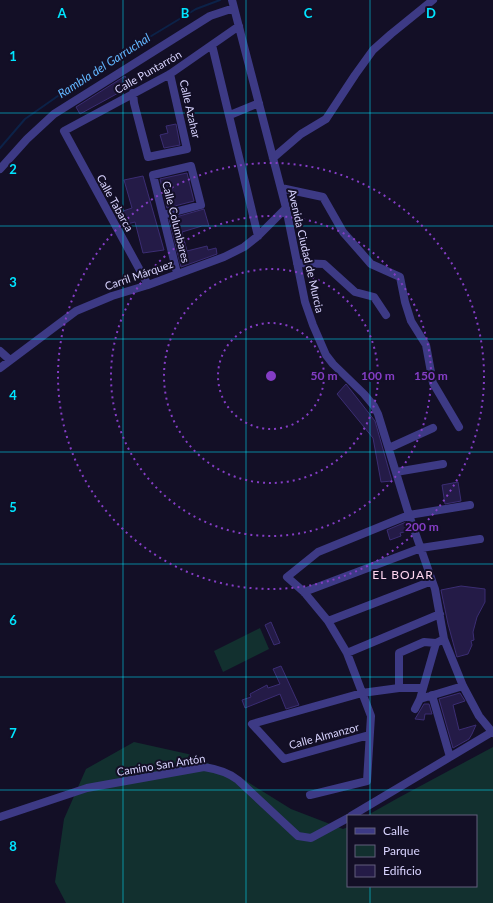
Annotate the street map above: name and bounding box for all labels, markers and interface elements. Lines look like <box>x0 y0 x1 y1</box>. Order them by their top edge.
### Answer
text: A <box>56 5 67 21</box>
text: B <box>181 5 190 21</box>
text: C <box>304 5 313 21</box>
text: D <box>426 5 436 21</box>
water label: Rambla del Garruchal <box>55 30 153 101</box>
street label: Calle Puntarrón <box>112 47 183 96</box>
text: 1 <box>9 48 17 64</box>
street label: Calle Azahar <box>177 78 204 139</box>
text: 2 <box>9 161 17 177</box>
street label: Calle Tabarca <box>94 172 136 234</box>
street label: Calle Columbares <box>160 180 193 264</box>
street label: Avenida Ciudad de Murcia <box>286 188 327 314</box>
street label: Carril Márquez <box>103 257 175 292</box>
text: 3 <box>9 274 17 290</box>
text: 50 m <box>311 368 337 383</box>
text: 100 m <box>361 368 395 383</box>
text: 150 m <box>414 368 448 383</box>
centre of rings <box>264 369 278 383</box>
text: 4 <box>9 387 17 403</box>
text: 5 <box>9 499 17 515</box>
text: 200 m <box>405 519 439 534</box>
district label: EL BOJAR <box>372 567 434 582</box>
text: 6 <box>9 612 17 628</box>
street label: Calle Almanzor <box>287 720 360 751</box>
text: 7 <box>9 725 17 741</box>
street label: Camino San Antón <box>116 751 206 778</box>
legend <box>347 815 477 887</box>
text: Calle <box>383 823 409 838</box>
text: 8 <box>9 838 17 854</box>
text: Parque <box>383 843 420 858</box>
text: Edificio <box>383 863 422 878</box>

